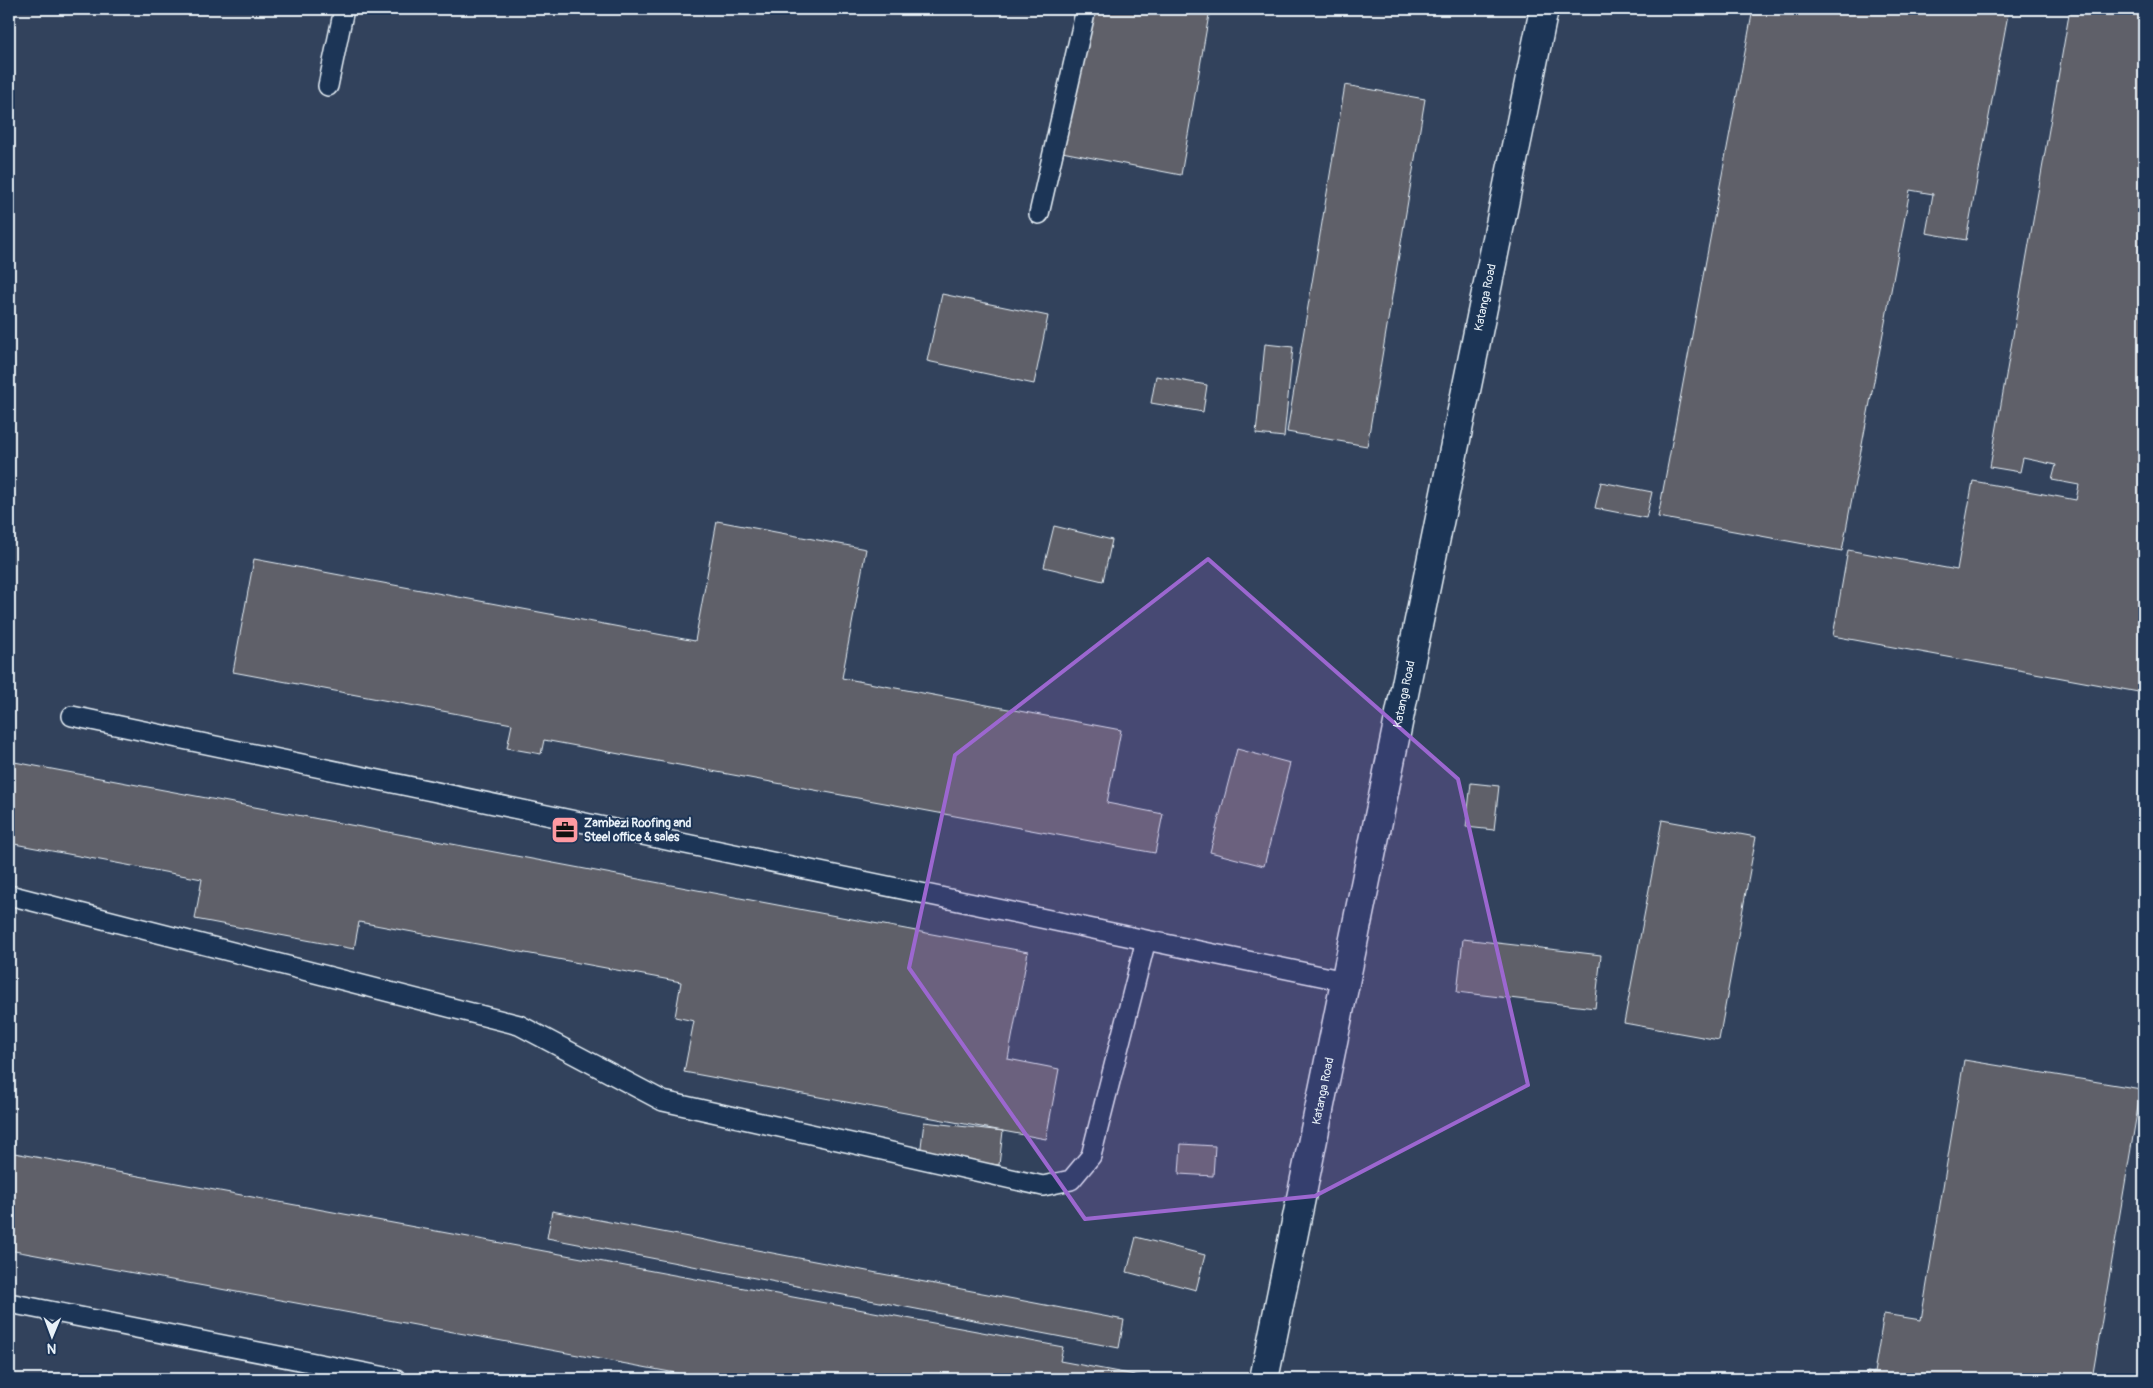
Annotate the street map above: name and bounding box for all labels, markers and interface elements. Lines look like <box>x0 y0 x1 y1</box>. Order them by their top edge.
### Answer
street label: Katanga Road <box>1471 262 1499 332</box>
street label: Katanga Road <box>1390 659 1418 729</box>
office icon: Zambezi Roofing and Steel office & sales <box>550 815 580 845</box>
place label: Zambezi Roofing and Steel office & sales <box>584 816 692 845</box>
street label: Katanga Road <box>1309 1056 1337 1126</box>
north arrow <box>28 1310 78 1360</box>
text: N <box>47 1340 57 1357</box>

